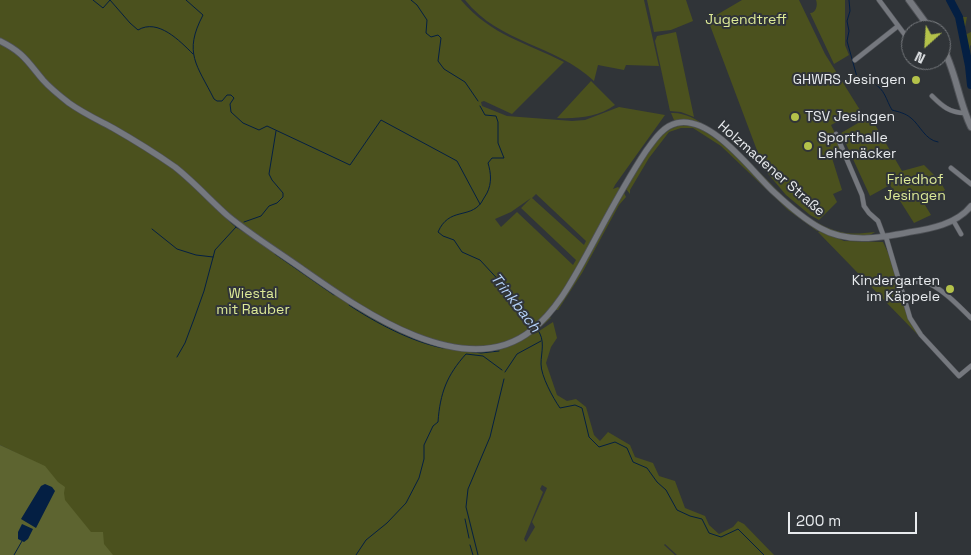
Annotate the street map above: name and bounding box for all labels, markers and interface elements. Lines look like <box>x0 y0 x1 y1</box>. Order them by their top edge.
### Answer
park label: Jugendtreff <box>705 12 787 28</box>
north arrow <box>901 20 951 70</box>
text: N <box>912 47 928 68</box>
place label: GHWRS Jesingen <box>793 72 906 88</box>
marker: GHWRS Jesingen <box>910 74 922 86</box>
place label: TSV Jesingen <box>805 109 895 125</box>
marker: TSV Jesingen <box>789 111 801 123</box>
street label: Holzmadener Straße <box>714 118 828 220</box>
place label: Sporthalle Lehenäcker <box>818 130 896 162</box>
marker: Sporthalle Lehenäcker <box>802 140 814 152</box>
park label: Friedhof Jesingen <box>884 172 946 204</box>
water label: Trinkbach <box>486 270 544 336</box>
place label: Kindergarten im Käppele <box>852 273 940 306</box>
marker: Kindergarten im Käppele <box>944 283 956 295</box>
park label: Wiestal mit Rauber <box>216 286 290 318</box>
scale bar <box>791 502 920 534</box>
text: 200 m <box>796 511 841 530</box>

